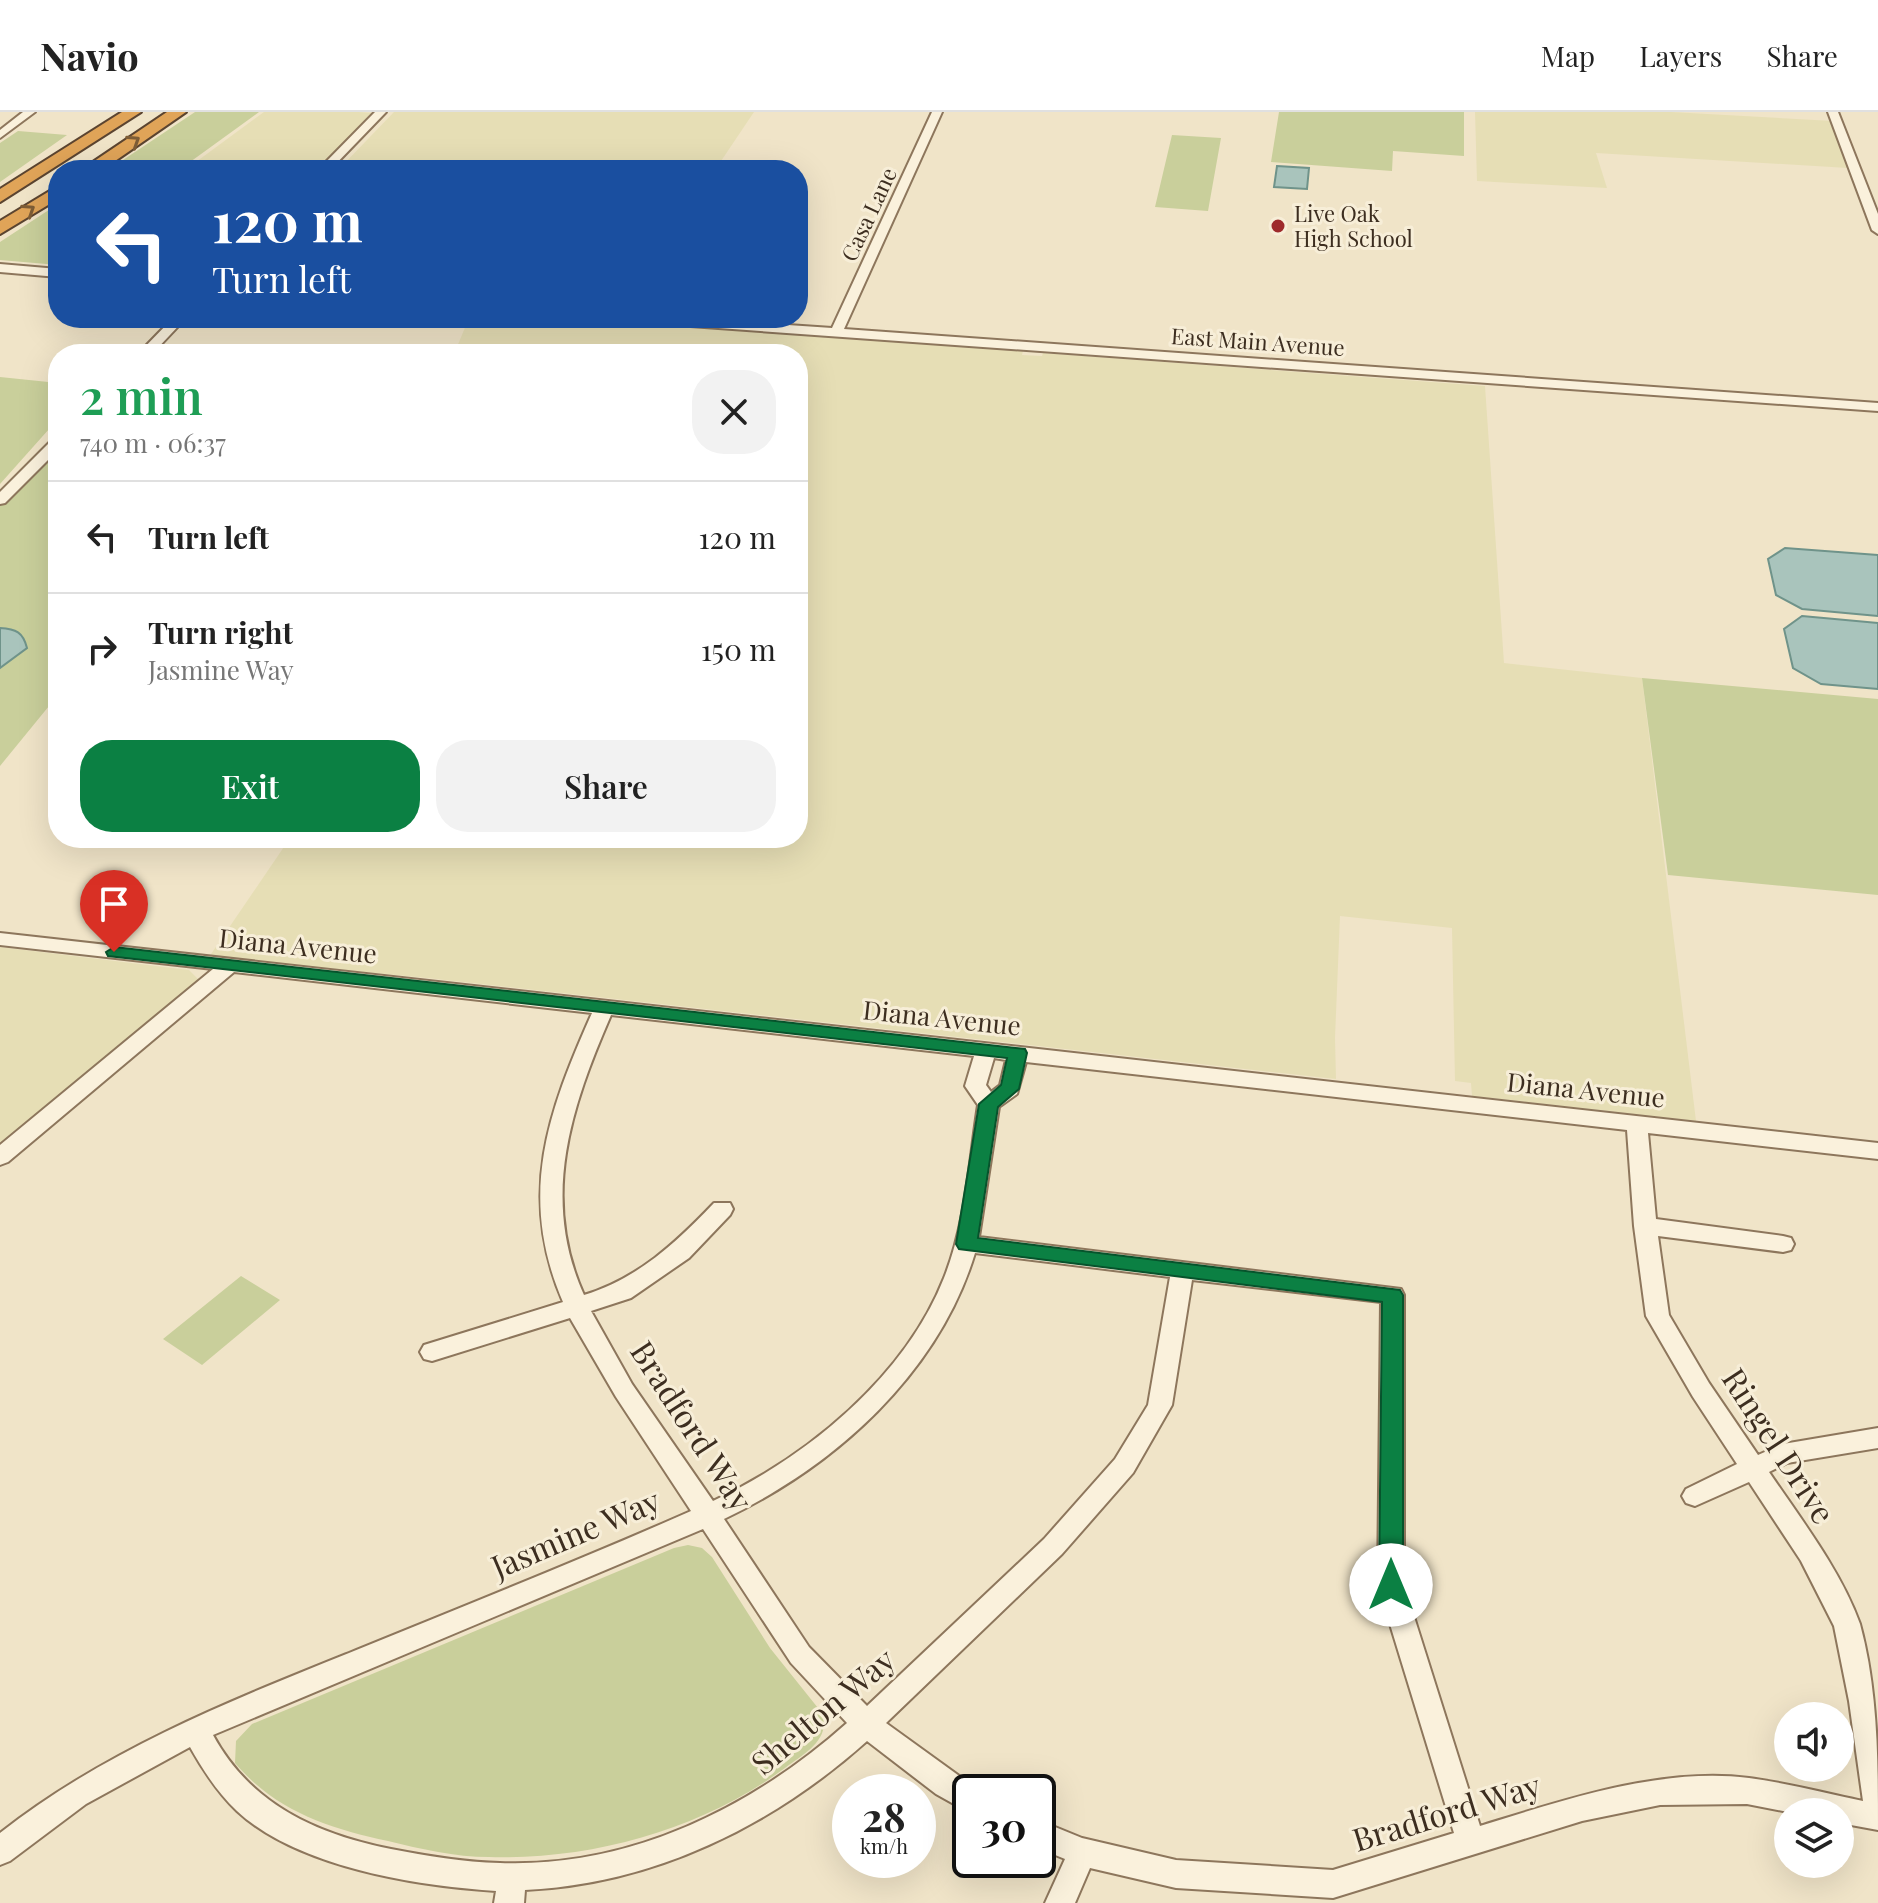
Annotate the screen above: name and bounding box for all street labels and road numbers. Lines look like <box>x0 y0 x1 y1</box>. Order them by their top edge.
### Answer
street label: Casa Lane <box>833 162 903 266</box>
street label: East Main Avenue <box>1170 320 1346 362</box>
street label: Diana Avenue <box>217 919 379 971</box>
street label: Diana Avenue <box>861 991 1023 1043</box>
street label: Diana Avenue <box>1505 1063 1667 1115</box>
street label: Bradford Way <box>622 1332 764 1518</box>
street label: Ringel Drive <box>1714 1359 1846 1531</box>
street label: Jasmine Way <box>483 1477 666 1587</box>
street label: Shelton Way <box>741 1637 903 1783</box>
street label: Bradford Way <box>1347 1762 1545 1860</box>

